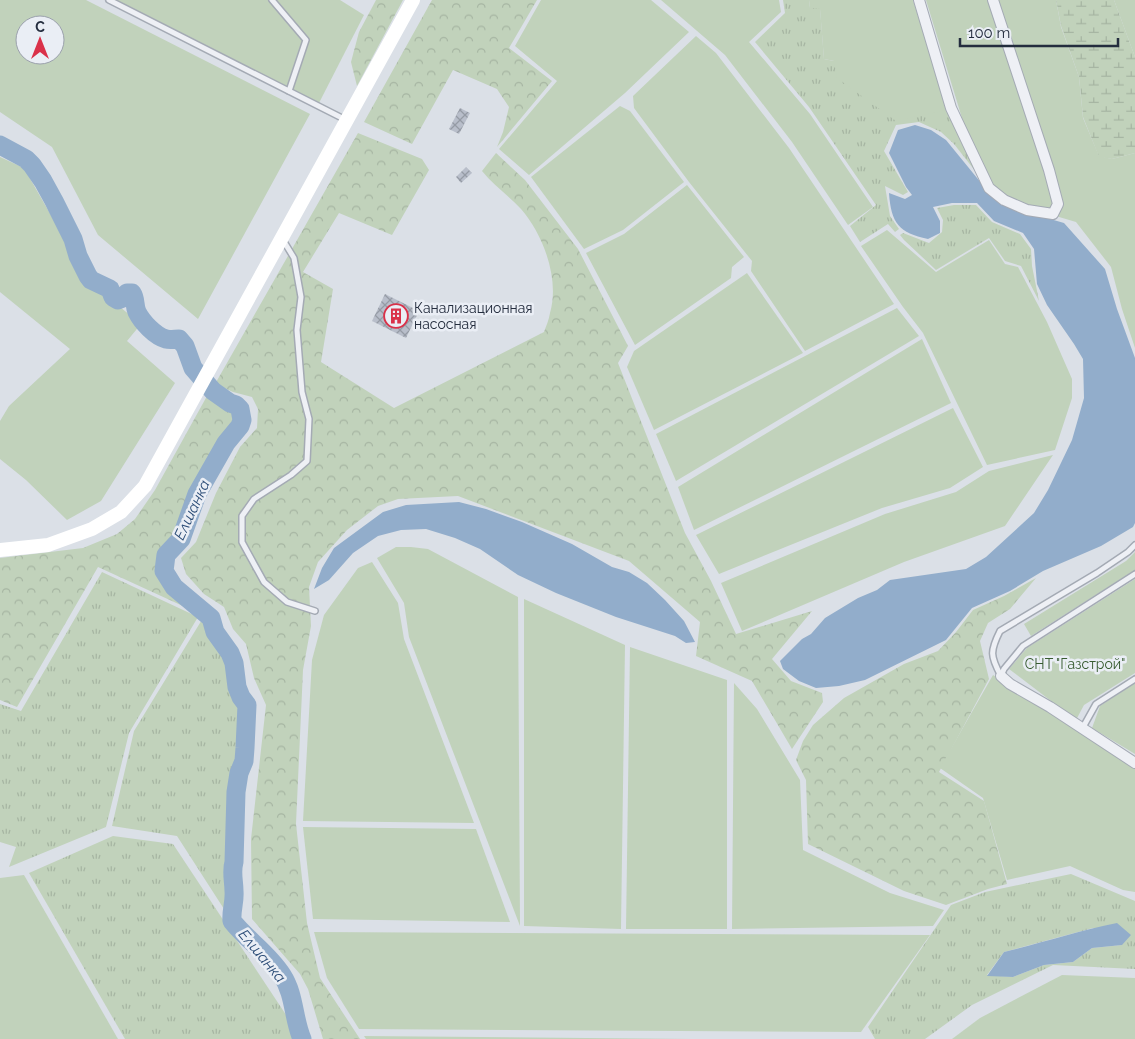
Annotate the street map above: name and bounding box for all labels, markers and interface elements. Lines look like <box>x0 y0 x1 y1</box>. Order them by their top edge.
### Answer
north arrow <box>15 15 65 65</box>
scale bar <box>960 15 1118 47</box>
text: С <box>35 19 45 35</box>
text: 100 m <box>968 24 1010 42</box>
place label: Канализационная насосная <box>414 300 533 332</box>
building icon: Канализационная насосная <box>383 303 409 329</box>
water label: Елшанка <box>170 477 214 543</box>
park label: СНТ "Газстрой" <box>1025 656 1125 672</box>
water label: Елшанка <box>235 926 289 986</box>

